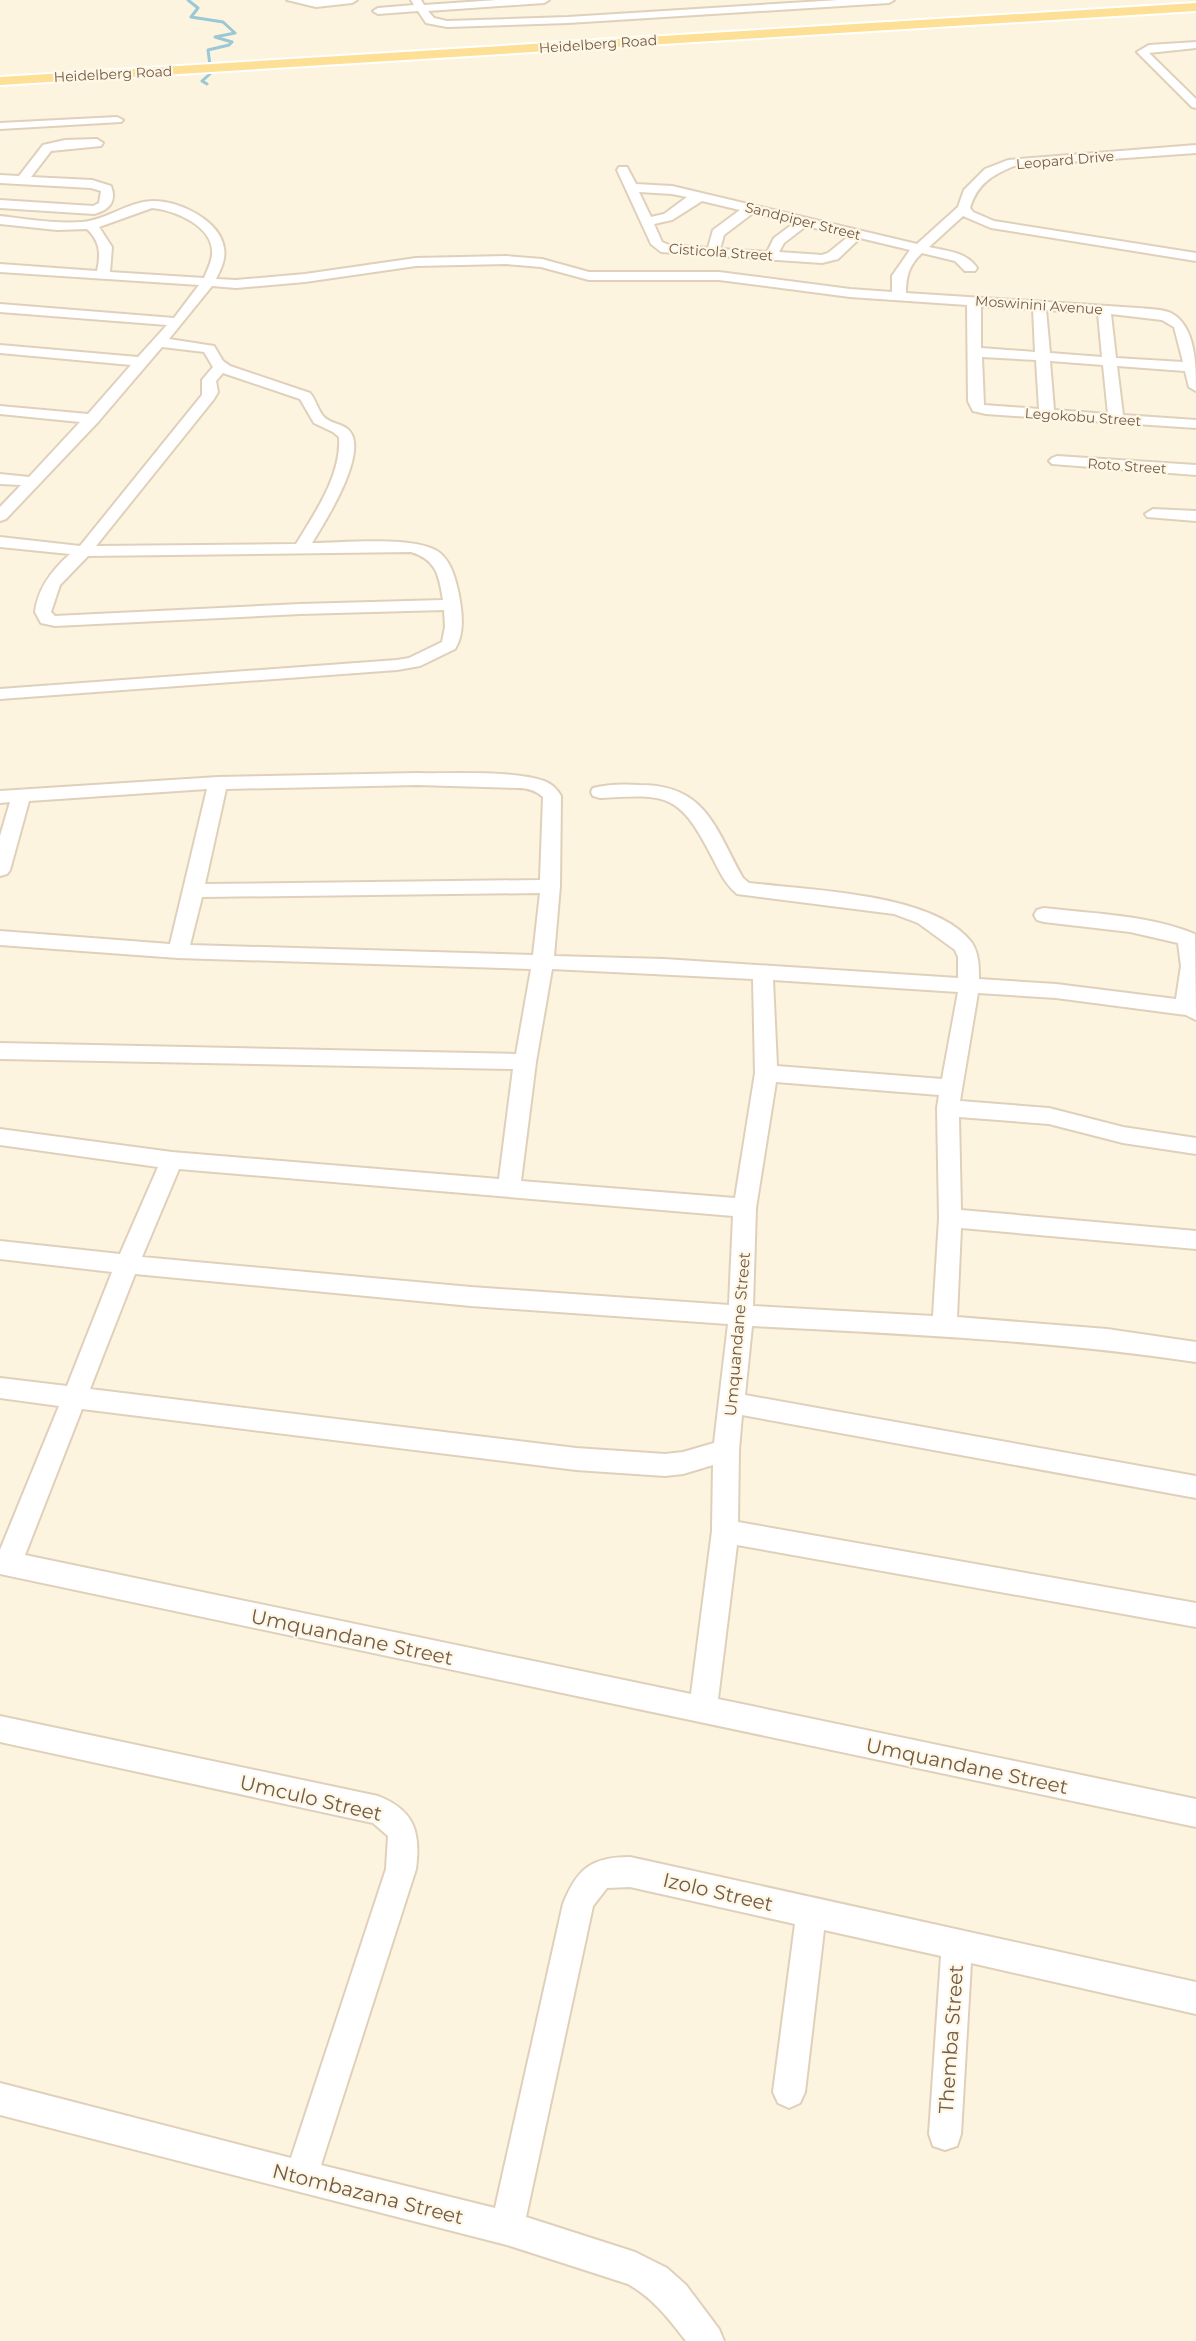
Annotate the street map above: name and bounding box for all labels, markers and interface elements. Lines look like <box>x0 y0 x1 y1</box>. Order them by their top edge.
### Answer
street label: Heidelberg Road <box>538 31 658 57</box>
street label: Heidelberg Road <box>53 62 173 86</box>
street label: Leopard Drive <box>1015 147 1115 173</box>
street label: Sandpiper Street <box>743 198 863 244</box>
street label: Cisticola Street <box>668 239 774 265</box>
street label: Moswinini Avenue <box>975 292 1103 318</box>
street label: Legokobu Street <box>1024 404 1142 430</box>
street label: Roto Street <box>1087 454 1167 478</box>
street label: Umquandane Street <box>721 1251 754 1417</box>
street label: Umquandane Street <box>249 1604 455 1670</box>
street label: Umquandane Street <box>864 1733 1070 1799</box>
street label: Umculo Street <box>237 1770 385 1826</box>
street label: Izolo Street <box>661 1868 775 1916</box>
street label: Themba Street <box>934 1964 968 2114</box>
street label: Ntombazana Street <box>270 2159 466 2229</box>

